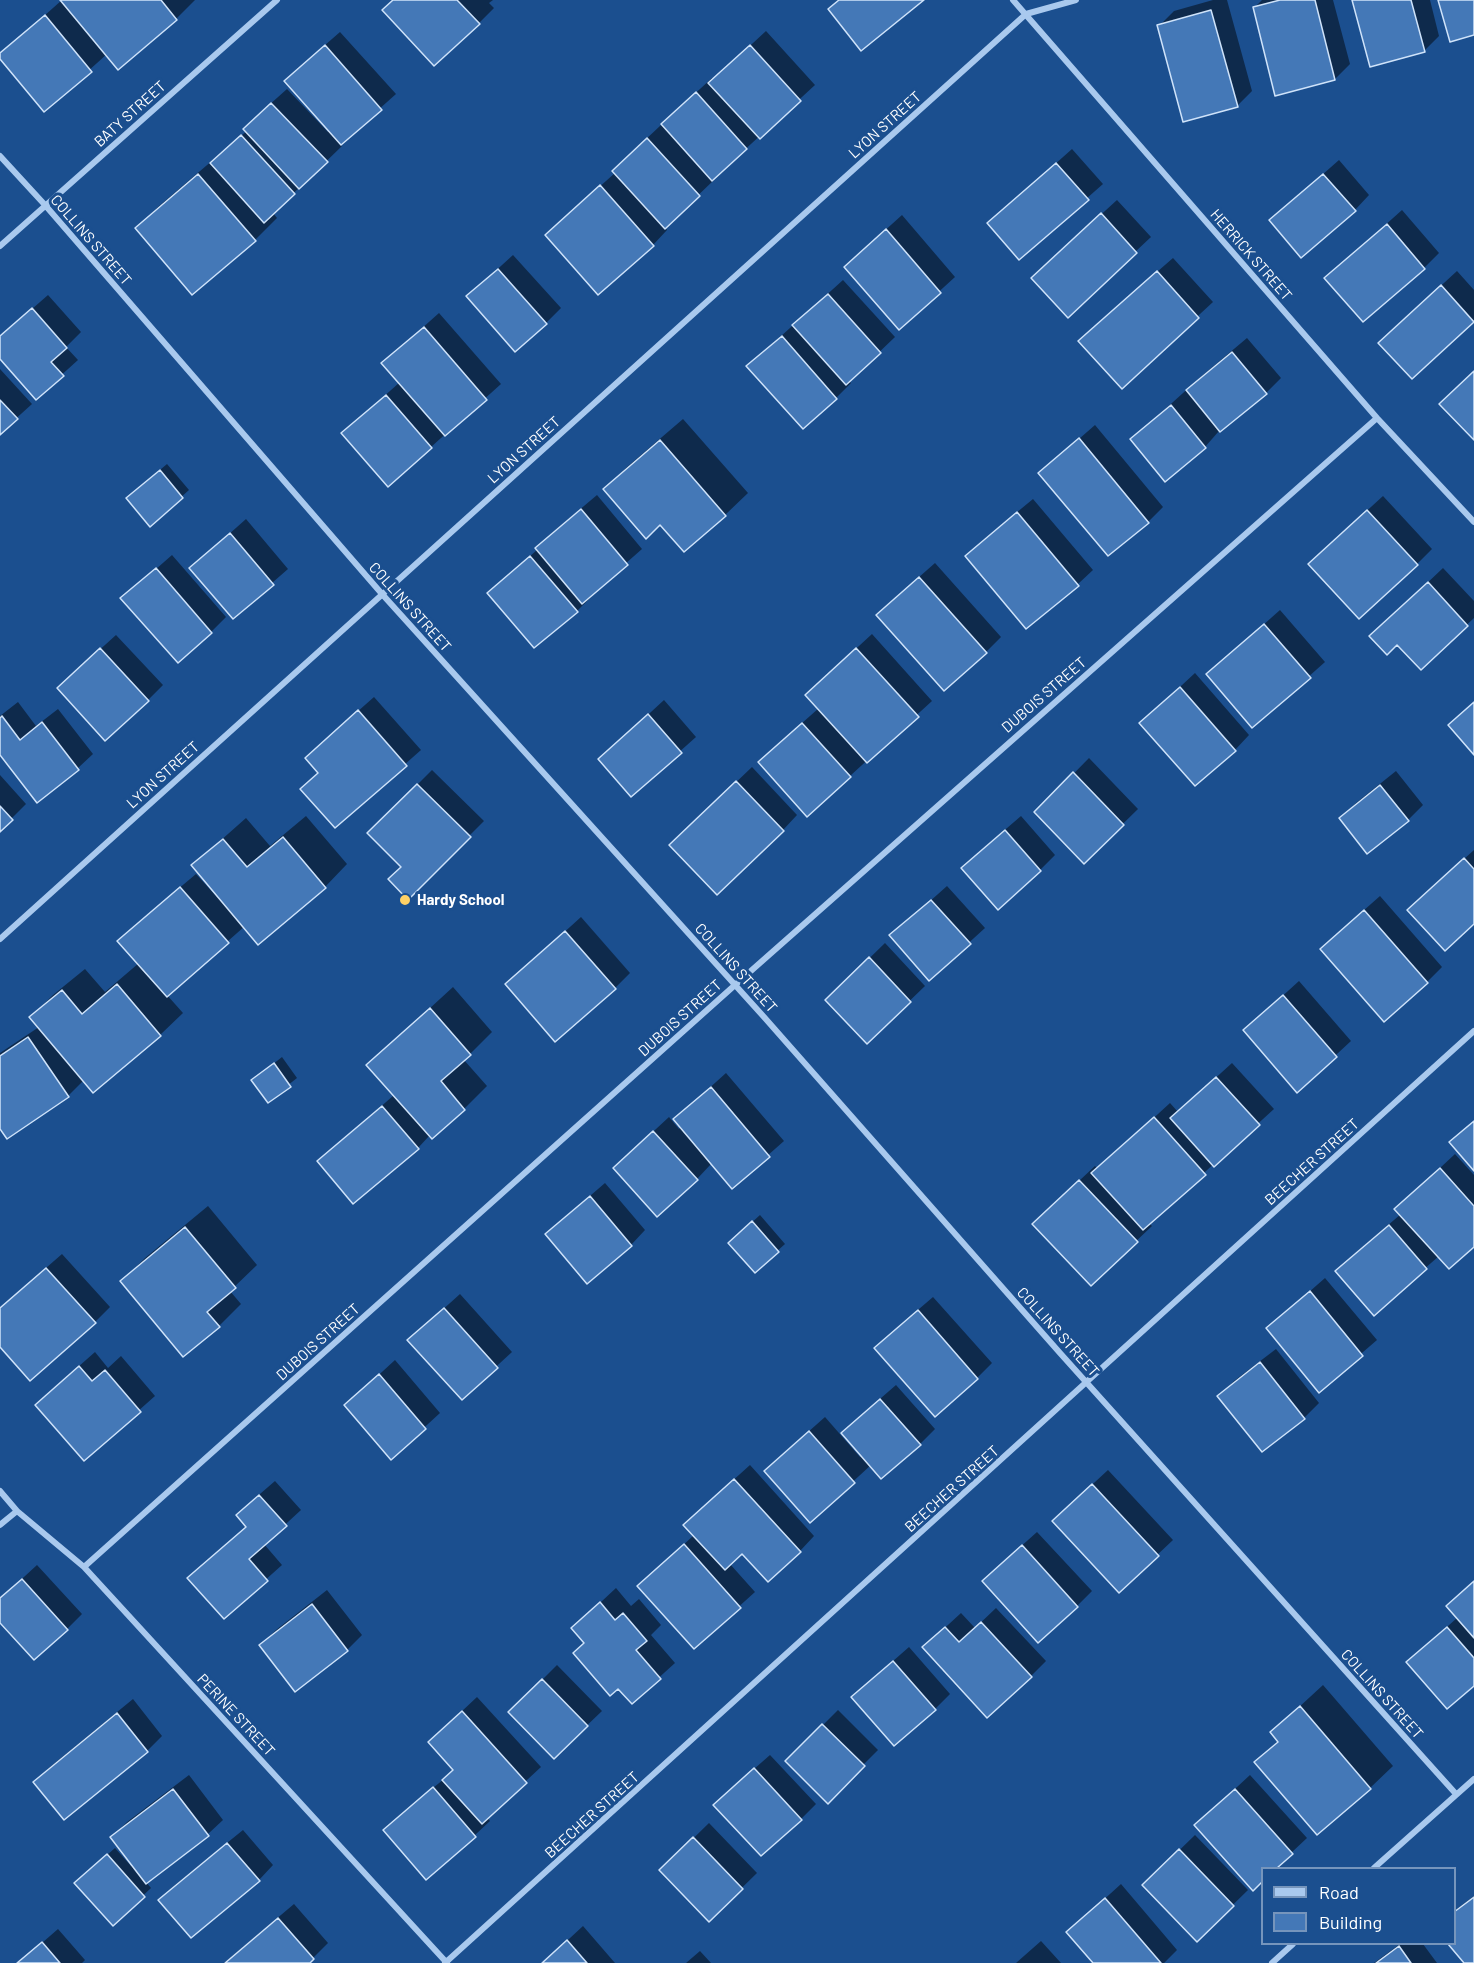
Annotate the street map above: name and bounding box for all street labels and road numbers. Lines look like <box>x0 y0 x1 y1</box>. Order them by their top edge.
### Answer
street label: BATY STREET <box>91 77 169 151</box>
street label: LYON STREET <box>845 88 925 162</box>
street label: COLLINS STREET <box>47 191 135 289</box>
street label: HERRICK STREET <box>1206 206 1296 304</box>
street label: LYON STREET <box>484 413 564 487</box>
street label: COLLINS STREET <box>365 559 455 655</box>
street label: DUBOIS STREET <box>998 653 1090 737</box>
street label: LYON STREET <box>123 738 203 812</box>
street label: COLLINS STREET <box>691 920 781 1016</box>
street label: DUBOIS STREET <box>635 976 725 1060</box>
street label: BEECHER STREET <box>1261 1115 1363 1209</box>
street label: COLLINS STREET <box>1013 1284 1103 1380</box>
street label: DUBOIS STREET <box>273 1300 363 1384</box>
street label: BEECHER STREET <box>901 1442 1003 1536</box>
street label: COLLINS STREET <box>1337 1646 1427 1742</box>
street label: PERINE STREET <box>193 1670 279 1760</box>
street label: BEECHER STREET <box>541 1768 643 1862</box>

